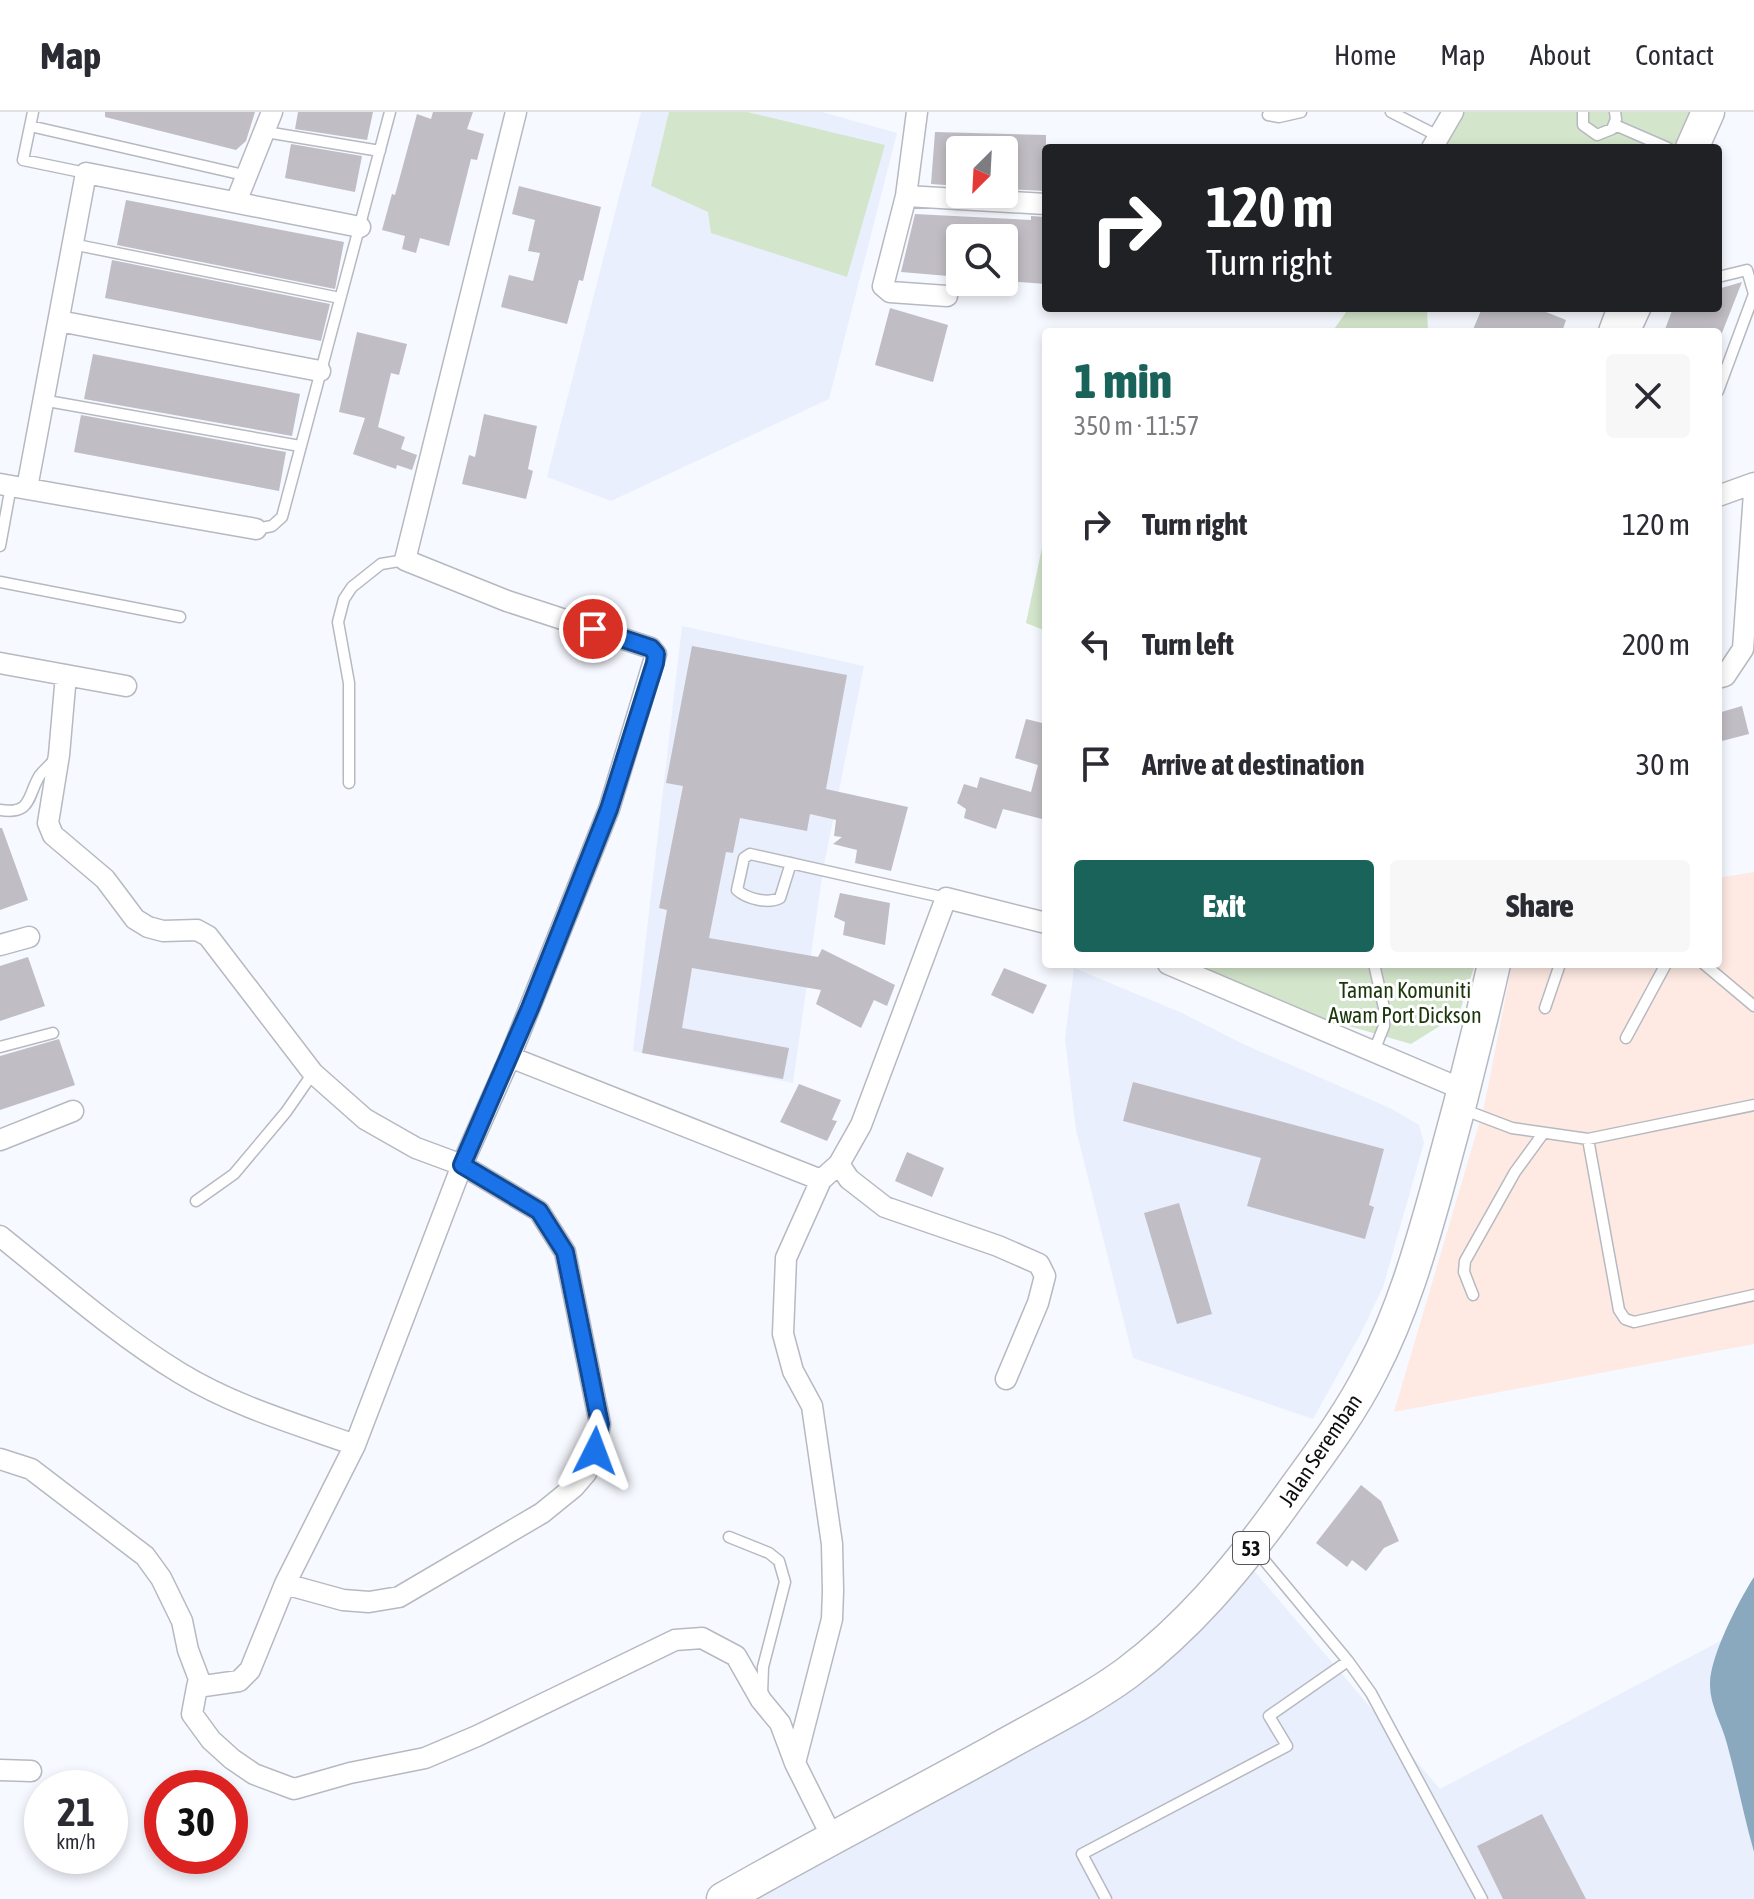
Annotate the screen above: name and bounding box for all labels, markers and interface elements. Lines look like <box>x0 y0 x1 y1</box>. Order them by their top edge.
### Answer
text: Map <box>40 34 101 77</box>
text: Home <box>1334 39 1396 71</box>
text: Map <box>1440 39 1485 71</box>
text: About <box>1529 39 1591 71</box>
text: Contact <box>1635 39 1714 71</box>
north arrow <box>946 136 1018 208</box>
map controls <box>946 136 1018 296</box>
text: 120 m <box>1206 175 1333 239</box>
icon: right <box>1074 176 1178 280</box>
button: search <box>946 224 1018 296</box>
text: Turn right <box>1206 241 1333 283</box>
text: 1 min <box>1074 353 1172 408</box>
button: close <box>1606 354 1690 438</box>
text: 350 m · 11:57 <box>1074 411 1199 441</box>
icon: right <box>1074 502 1118 546</box>
text: Turn right <box>1142 507 1248 541</box>
text: 120 m <box>1622 507 1690 541</box>
pin <box>559 595 627 663</box>
icon: arrive <box>571 607 615 651</box>
icon: left <box>1074 622 1118 666</box>
text: Turn left <box>1142 627 1234 661</box>
text: 200 m <box>1622 627 1690 661</box>
icon: arrive <box>1074 742 1118 786</box>
text: Arrive at destination <box>1142 747 1364 781</box>
text: 30 m <box>1636 747 1690 781</box>
button: Exit <box>1074 860 1374 952</box>
button: Share <box>1390 860 1690 952</box>
park label: Taman Komuniti Awam Port Dickson <box>1328 977 1482 1028</box>
street label: Jalan Seremban <box>1273 1389 1367 1511</box>
position arrow <box>553 1409 637 1493</box>
road number: 53 <box>1233 1532 1269 1564</box>
speed limit sign: 30 <box>144 1770 248 1874</box>
text: 21 <box>57 1789 95 1834</box>
text: km/h <box>56 1830 96 1853</box>

